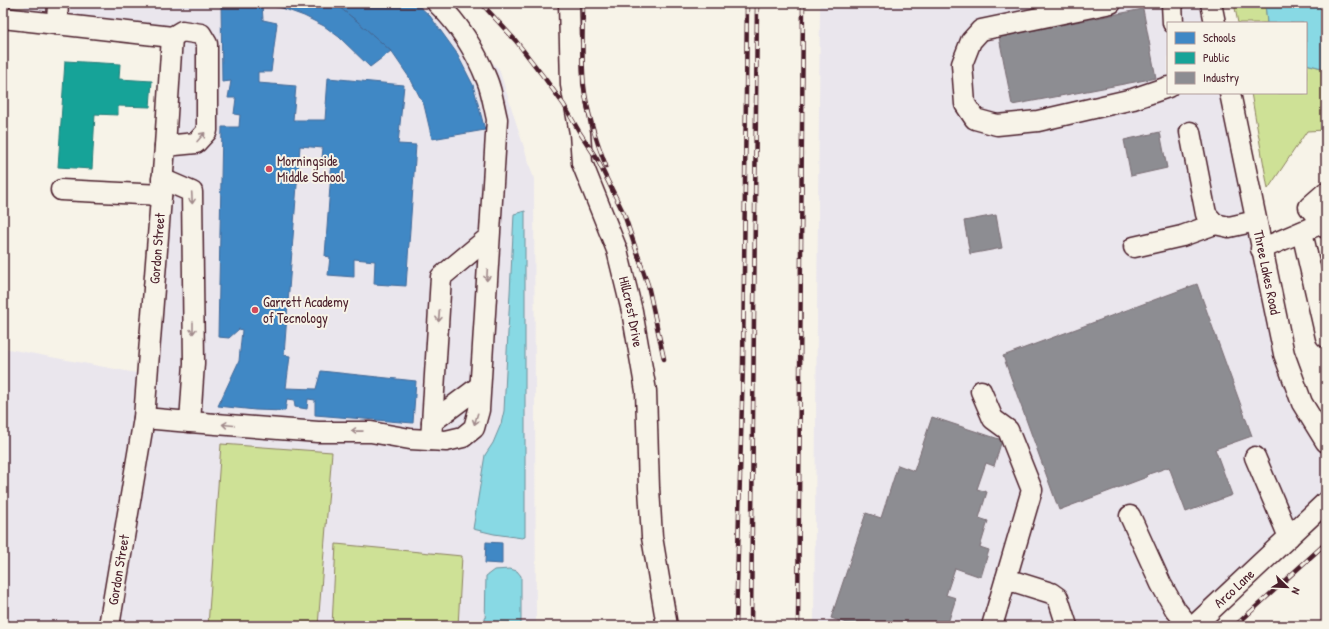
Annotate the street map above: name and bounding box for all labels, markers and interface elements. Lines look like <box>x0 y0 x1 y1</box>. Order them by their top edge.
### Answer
legend <box>1167 22 1307 94</box>
text: Schools <box>1203 29 1236 46</box>
text: Public <box>1203 49 1229 66</box>
text: Industry <box>1203 69 1239 86</box>
one-way arrow <box>197 132 206 143</box>
place label: Morningside Middle School <box>277 151 345 186</box>
marker: Morningside Middle School <box>264 164 274 174</box>
one-way arrow <box>189 191 196 204</box>
street label: Gordon Street <box>144 212 169 285</box>
street label: Three Lakes Road <box>1250 228 1286 317</box>
one-way arrow <box>484 268 491 281</box>
street label: Hillcrest Drive <box>615 274 648 349</box>
place label: Garrett Academy of Tecnology <box>263 292 349 328</box>
marker: Garrett Academy of Tecnology <box>250 305 260 315</box>
one-way arrow <box>435 309 442 322</box>
one-way arrow <box>189 321 197 334</box>
one-way arrow <box>472 412 479 425</box>
one-way arrow <box>222 421 235 429</box>
one-way arrow <box>351 427 364 435</box>
street label: Gordon Street <box>103 533 133 606</box>
street label: Arco Lane <box>1209 564 1258 612</box>
north arrow <box>1267 567 1307 607</box>
text: N <box>1289 585 1304 596</box>

